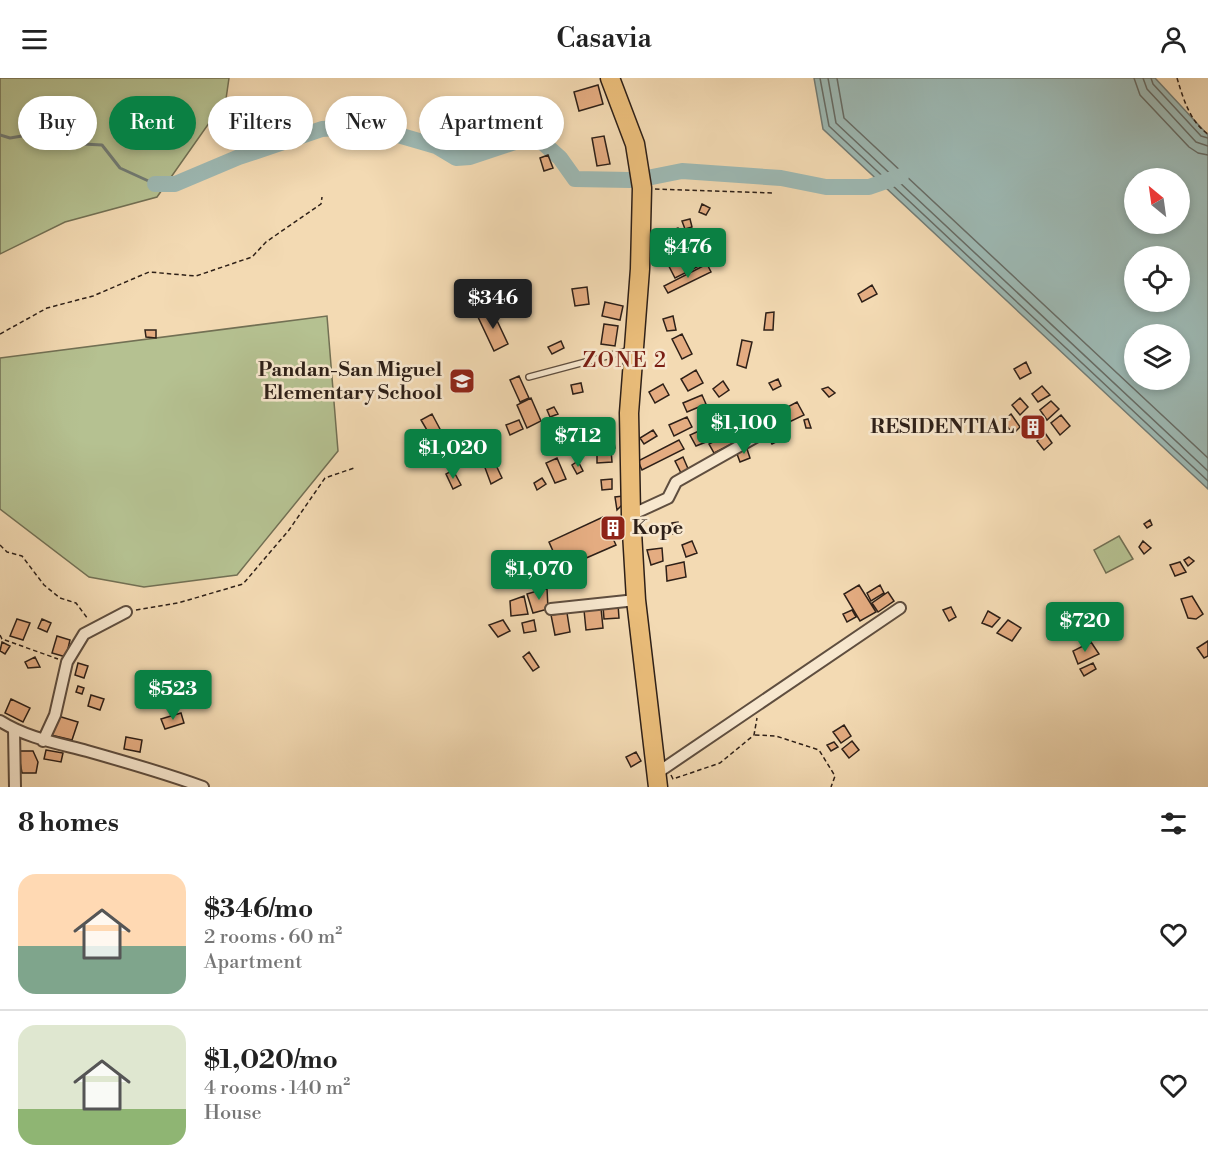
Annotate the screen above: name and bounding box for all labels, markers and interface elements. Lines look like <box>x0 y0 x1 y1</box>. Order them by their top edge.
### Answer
text: Casavia <box>556 22 652 56</box>
icon: menu <box>18 23 51 56</box>
icon: person <box>1157 23 1190 56</box>
chip: Buy <box>18 96 97 150</box>
chip: Rent <box>109 96 196 150</box>
chip: Filters <box>208 96 313 150</box>
chip: New <box>325 96 407 150</box>
chip: Apartment <box>419 96 564 150</box>
north arrow <box>1124 168 1190 234</box>
map controls <box>1124 168 1190 390</box>
pin: $476 <box>652 228 724 279</box>
text: $476 <box>664 235 712 260</box>
button: locate <box>1124 246 1190 312</box>
pin: $346 <box>457 279 529 330</box>
text: $346 <box>468 286 518 311</box>
button: layers <box>1124 324 1190 390</box>
district label: ZONE 2 <box>582 348 668 374</box>
place label: Pandan-San Miguel Elementary School <box>258 358 442 406</box>
school or university icon: Pandan-San Miguel Elementary School <box>447 366 477 396</box>
pin: $1,100 <box>695 404 793 455</box>
text: $1,100 <box>711 411 777 436</box>
building icon: RESIDENTIAL <box>1018 412 1048 442</box>
place label: RESIDENTIAL <box>870 415 1014 440</box>
pin: $712 <box>542 417 614 468</box>
text: $712 <box>555 424 601 449</box>
pin: $1,020 <box>404 429 502 480</box>
text: $1,020 <box>418 436 488 461</box>
building icon: Kope <box>598 513 628 543</box>
place label: Kope <box>632 516 683 541</box>
pin: $1,070 <box>490 550 588 601</box>
text: $1,070 <box>505 557 573 582</box>
pin: $720 <box>1049 602 1121 653</box>
text: $720 <box>1060 609 1110 634</box>
pin: $523 <box>137 670 209 721</box>
text: $523 <box>149 677 197 702</box>
text: 8 homes <box>18 807 119 839</box>
icon: filters <box>1157 807 1190 840</box>
text: $346/mo <box>204 893 313 925</box>
icon: home <box>66 898 138 970</box>
icon: heart <box>1157 918 1190 951</box>
text: 2 rooms · 60 m² <box>204 925 342 950</box>
text: Apartment <box>204 950 302 975</box>
text: $1,020/mo <box>204 1044 338 1076</box>
icon: home <box>66 1049 138 1121</box>
icon: heart <box>1157 1069 1190 1102</box>
text: 4 rooms · 140 m² <box>204 1076 350 1101</box>
text: House <box>204 1101 262 1126</box>

